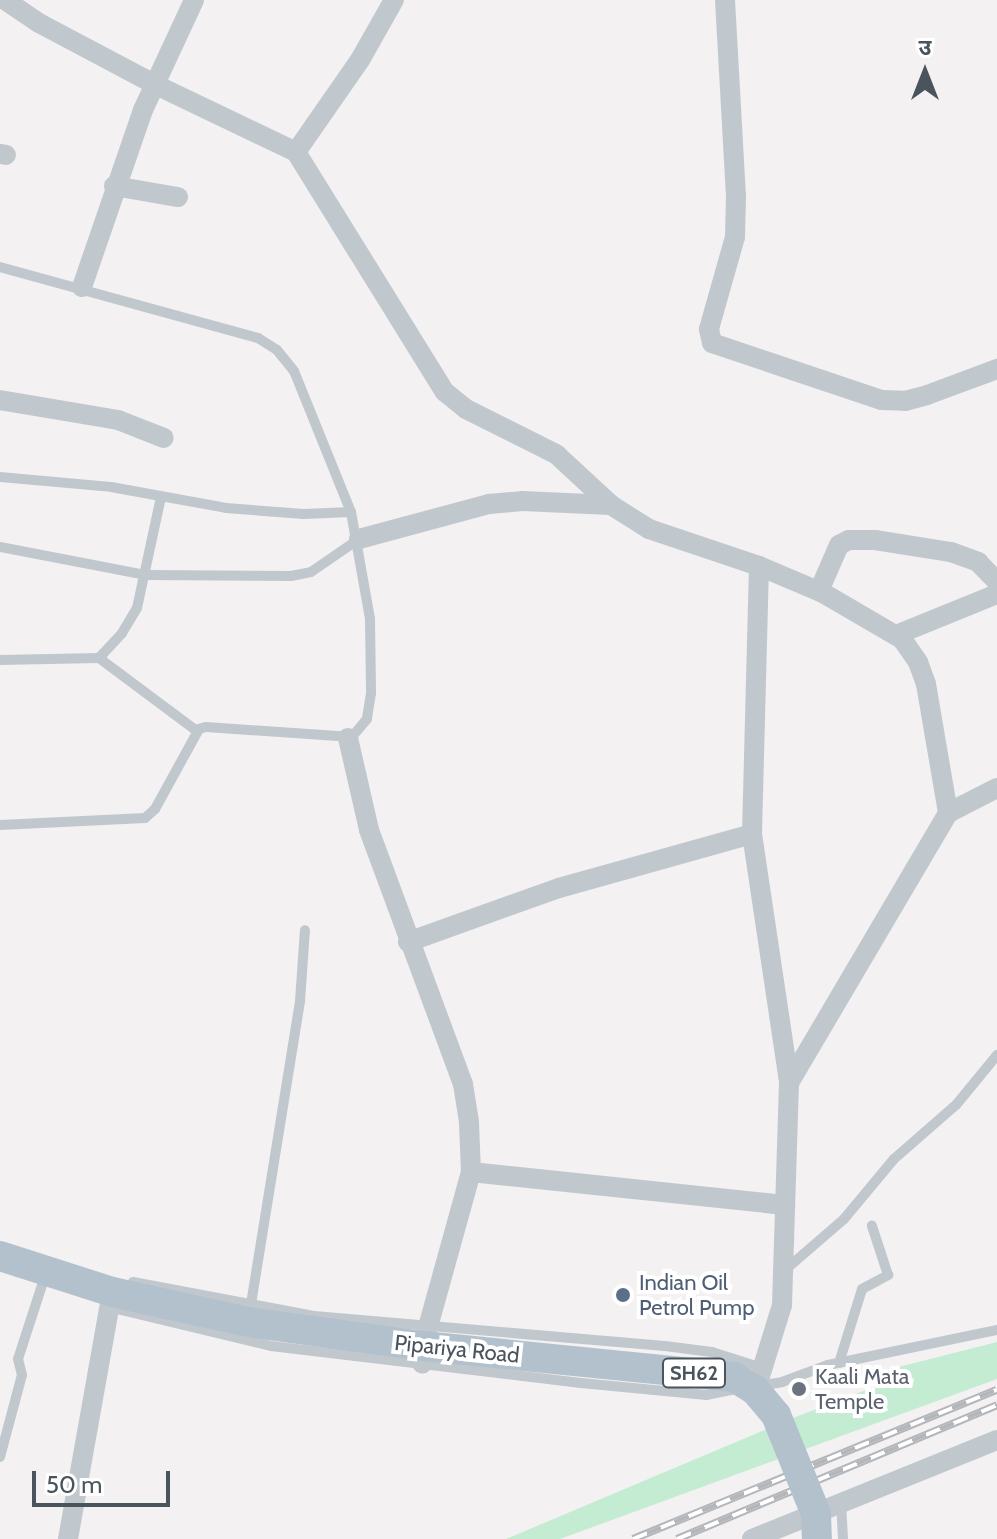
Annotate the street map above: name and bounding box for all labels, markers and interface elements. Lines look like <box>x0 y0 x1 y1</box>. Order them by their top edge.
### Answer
north arrow <box>885 32 965 112</box>
text: उ <box>919 34 931 61</box>
place label: Indian Oil Petrol Pump <box>639 1269 754 1320</box>
marker: Indian Oil Petrol Pump <box>614 1286 632 1304</box>
street label: Pipariya Road <box>393 1329 521 1369</box>
road number: SH62 <box>660 1357 728 1389</box>
place label: Kaali Mata Temple <box>815 1363 909 1414</box>
marker: Kaali Mata Temple <box>790 1380 808 1398</box>
scale bar <box>36 1455 174 1505</box>
text: 50 m <box>46 1470 102 1499</box>

